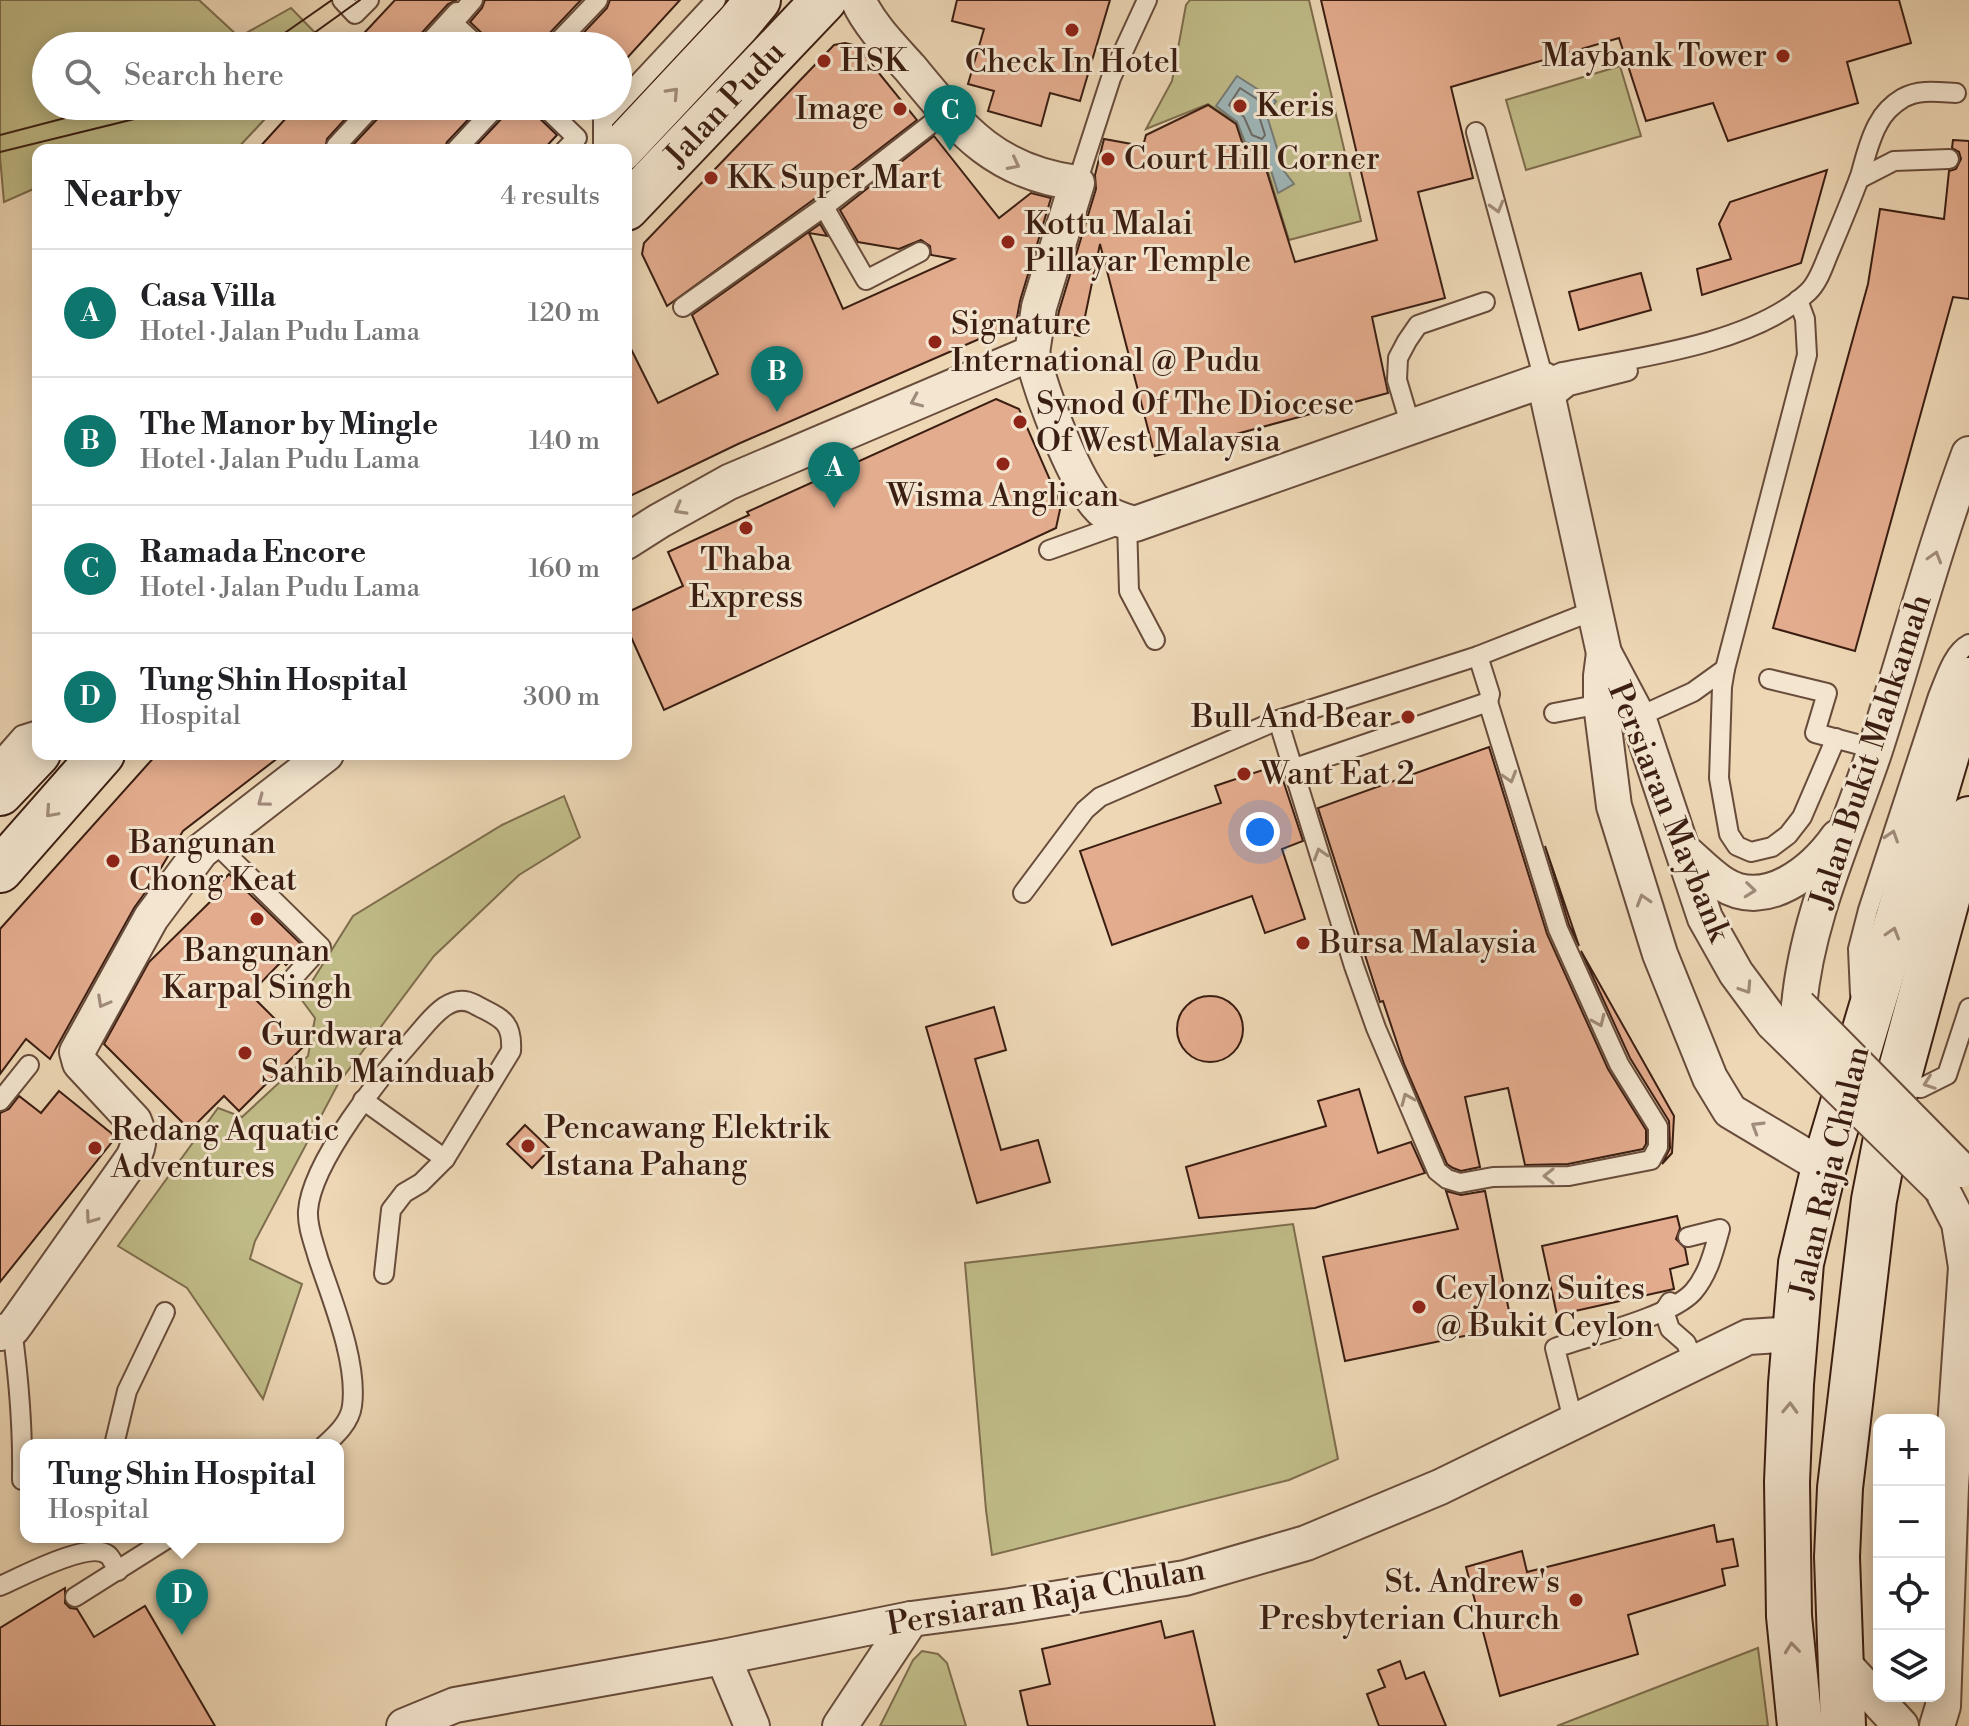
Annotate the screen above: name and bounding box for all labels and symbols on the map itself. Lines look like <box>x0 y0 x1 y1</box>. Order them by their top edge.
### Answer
marker: Check In Hotel <box>1063 21 1081 39</box>
street label: Jalan Pudu <box>656 33 793 176</box>
place label: Maybank Tower <box>1542 36 1767 76</box>
place label: HSK <box>840 41 910 81</box>
place label: Check In Hotel <box>965 42 1180 82</box>
marker: Maybank Tower <box>1774 47 1792 65</box>
marker: HSK <box>815 52 833 70</box>
pin: C <box>924 85 976 151</box>
place label: Keris <box>1256 86 1334 126</box>
one-way arrow <box>664 88 679 102</box>
place label: Image <box>795 89 884 129</box>
marker: Keris <box>1231 97 1249 115</box>
marker: Image <box>891 100 909 118</box>
place label: Court Hill Corner <box>1124 139 1380 179</box>
marker: Court Hill Corner <box>1099 150 1117 168</box>
one-way arrow <box>1005 154 1020 170</box>
place label: KK Super Mart <box>727 158 942 198</box>
marker: KK Super Mart <box>702 169 720 187</box>
one-way arrow <box>1488 200 1504 214</box>
place label: Kottu Malai Pillayar Temple <box>1024 204 1251 281</box>
marker: Kottu Malai Pillayar Temple <box>999 233 1017 251</box>
place label: Signature International @ Pudu <box>951 304 1260 381</box>
marker: Signature International @ Pudu <box>926 333 944 351</box>
pin: B <box>751 346 803 412</box>
place label: Synod Of The Diocese Of West Malaysia <box>1036 384 1354 461</box>
one-way arrow <box>910 392 924 408</box>
marker: Synod Of The Diocese Of West Malaysia <box>1011 413 1029 431</box>
pin: A <box>808 442 860 508</box>
marker: Wisma Anglican <box>994 455 1012 473</box>
place label: Wisma Anglican <box>886 476 1119 516</box>
one-way arrow <box>674 500 688 515</box>
marker: Thaba Express <box>737 519 755 537</box>
place label: Thaba Express <box>689 540 803 617</box>
one-way arrow <box>1926 550 1942 564</box>
street label: Jalan Bukit Mahkamah <box>1801 589 1941 914</box>
street label: Persiaran Maybank <box>1599 676 1740 950</box>
place label: Bull And Bear <box>1190 697 1392 737</box>
marker: Bull And Bear <box>1399 708 1417 726</box>
place label: Want Eat 2 <box>1259 754 1415 794</box>
marker: Want Eat 2 <box>1235 765 1253 783</box>
one-way arrow <box>1501 770 1517 784</box>
one-way arrow <box>258 792 272 806</box>
one-way arrow <box>46 802 61 817</box>
your location <box>1240 812 1280 852</box>
place label: Bangunan Chong Keat <box>128 823 297 900</box>
one-way arrow <box>1883 830 1899 844</box>
one-way arrow <box>1313 848 1329 862</box>
marker: Bangunan Chong Keat <box>104 852 122 870</box>
one-way arrow <box>1743 882 1756 899</box>
one-way arrow <box>1636 894 1652 908</box>
marker: Bangunan Karpal Singh <box>248 910 266 928</box>
place label: Bursa Malaysia <box>1318 923 1537 963</box>
one-way arrow <box>1884 927 1900 940</box>
place label: Bangunan Karpal Singh <box>162 931 352 1008</box>
marker: Bursa Malaysia <box>1294 934 1312 952</box>
one-way arrow <box>1736 980 1751 994</box>
one-way arrow <box>97 993 113 1008</box>
one-way arrow <box>1590 1013 1606 1027</box>
place label: Gurdwara Sahib Mainduab <box>261 1015 495 1092</box>
street label: Jalan Raja Chulan <box>1781 1042 1878 1303</box>
marker: Gurdwara Sahib Mainduab <box>236 1044 254 1062</box>
one-way arrow <box>1923 1073 1937 1090</box>
one-way arrow <box>1400 1093 1416 1107</box>
place label: Pencawang Elektrik Istana Pahang <box>544 1108 832 1185</box>
place label: Redang Aquatic Adventures <box>110 1110 339 1187</box>
one-way arrow <box>1751 1121 1766 1137</box>
marker: Pencawang Elektrik Istana Pahang <box>519 1137 537 1155</box>
marker: Redang Aquatic Adventures <box>86 1139 104 1157</box>
one-way arrow <box>1542 1167 1555 1185</box>
one-way arrow <box>86 1210 101 1224</box>
place label: Ceylonz Suites @ Bukit Ceylon <box>1435 1269 1654 1346</box>
marker: Ceylonz Suites @ Bukit Ceylon <box>1410 1298 1428 1316</box>
one-way arrow <box>1781 1401 1798 1414</box>
street label: Persiaran Raja Chulan <box>884 1549 1208 1645</box>
place label: St. Andrew's Presbyterian Church <box>1259 1562 1560 1639</box>
pin: D <box>156 1569 208 1635</box>
marker: St. Andrew's Presbyterian Church <box>1567 1591 1585 1609</box>
one-way arrow <box>1784 1641 1801 1654</box>

